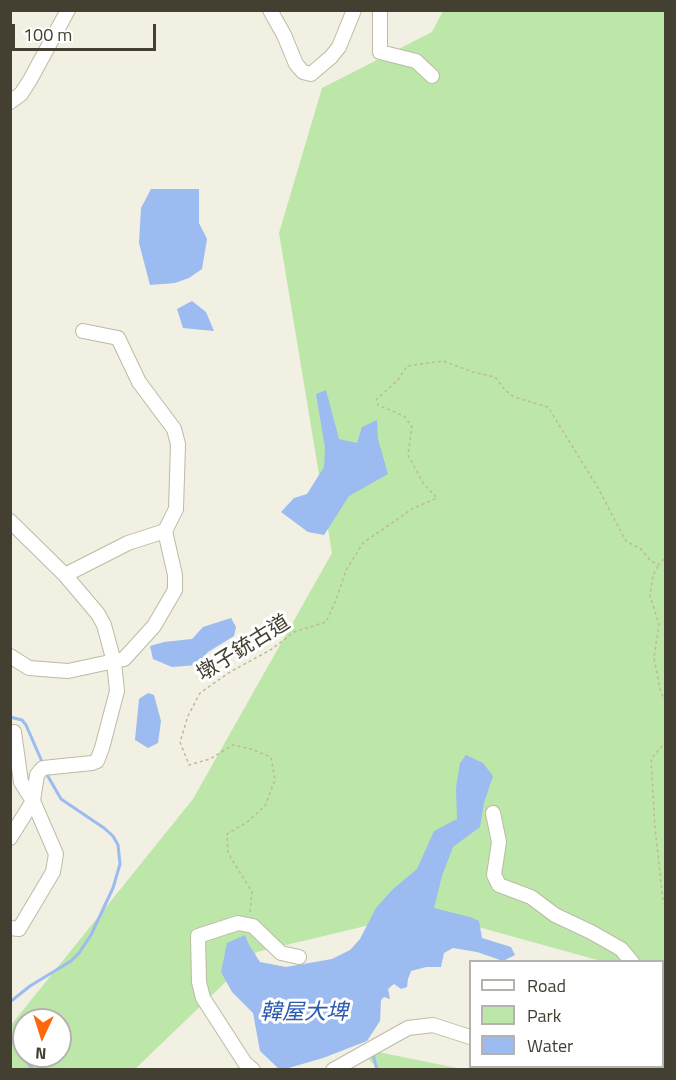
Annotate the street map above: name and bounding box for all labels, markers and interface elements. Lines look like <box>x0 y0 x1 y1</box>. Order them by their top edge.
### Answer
scale bar <box>15 12 159 50</box>
text: 100 m <box>23 21 72 48</box>
street label: 墩子銃古道 <box>193 610 295 688</box>
legend <box>469 960 664 1068</box>
text: Road <box>527 972 566 999</box>
water label: 韓屋大埤 <box>260 1001 348 1027</box>
text: Park <box>527 1002 561 1029</box>
north arrow <box>12 1008 72 1068</box>
text: Water <box>527 1032 573 1059</box>
text: N <box>35 1042 47 1066</box>

